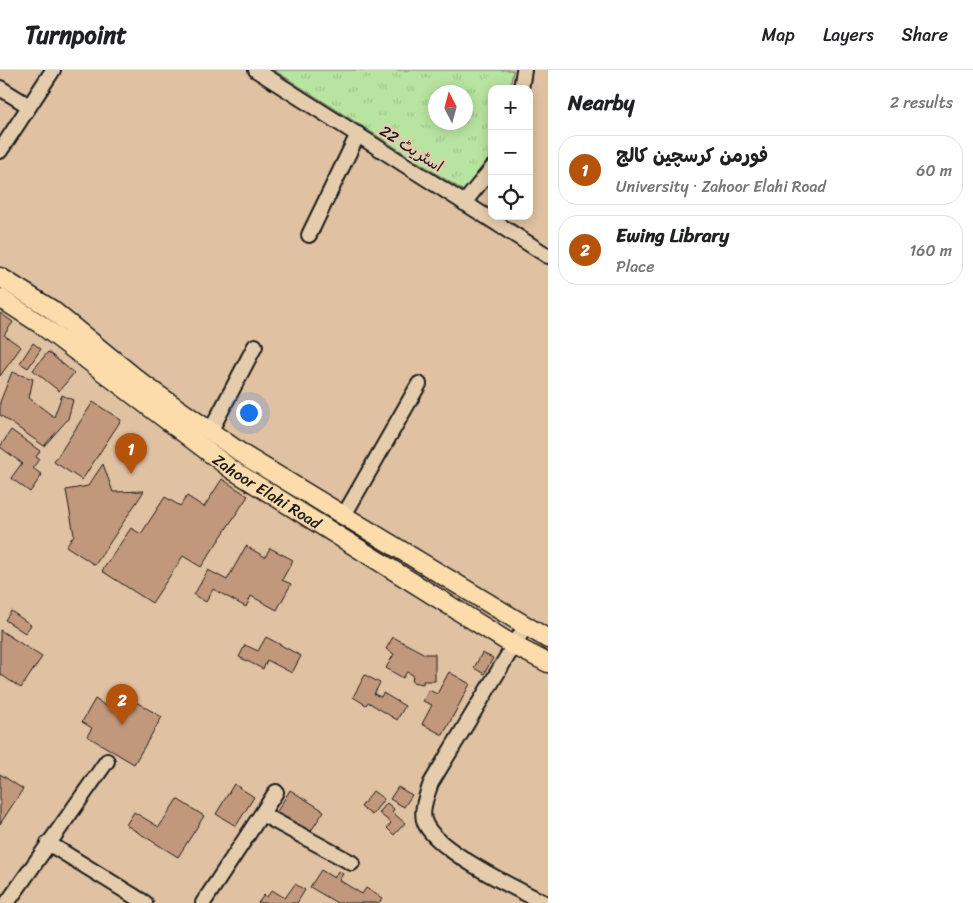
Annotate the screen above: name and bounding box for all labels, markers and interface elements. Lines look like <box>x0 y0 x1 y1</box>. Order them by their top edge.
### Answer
text: Turnpoint <box>25 14 127 56</box>
text: Map <box>762 19 795 51</box>
text: Layers <box>823 19 874 51</box>
text: Share <box>902 19 948 51</box>
text: Nearby <box>568 84 634 122</box>
north arrow <box>428 85 473 130</box>
map controls <box>488 85 533 220</box>
button: + <box>488 85 533 130</box>
text: 2 results <box>890 88 953 117</box>
street label: اسٹریٹ 22 <box>374 117 450 180</box>
button: − <box>488 130 533 175</box>
text: فورمن کرسچین کالج <box>616 139 768 172</box>
text: 1 <box>582 156 588 185</box>
text: 60 m <box>916 156 952 185</box>
text: University · Zahoor Elahi Road <box>616 172 826 201</box>
button: locate <box>488 175 533 220</box>
text: Ewing Library <box>616 219 729 252</box>
text: 2 <box>580 236 590 265</box>
text: 160 m <box>909 236 952 265</box>
text: Place <box>616 252 655 281</box>
your location <box>236 400 262 426</box>
pin: 1 <box>115 433 147 474</box>
street label: Zahoor Elahi Road <box>206 446 329 538</box>
pin: 2 <box>106 684 138 725</box>

